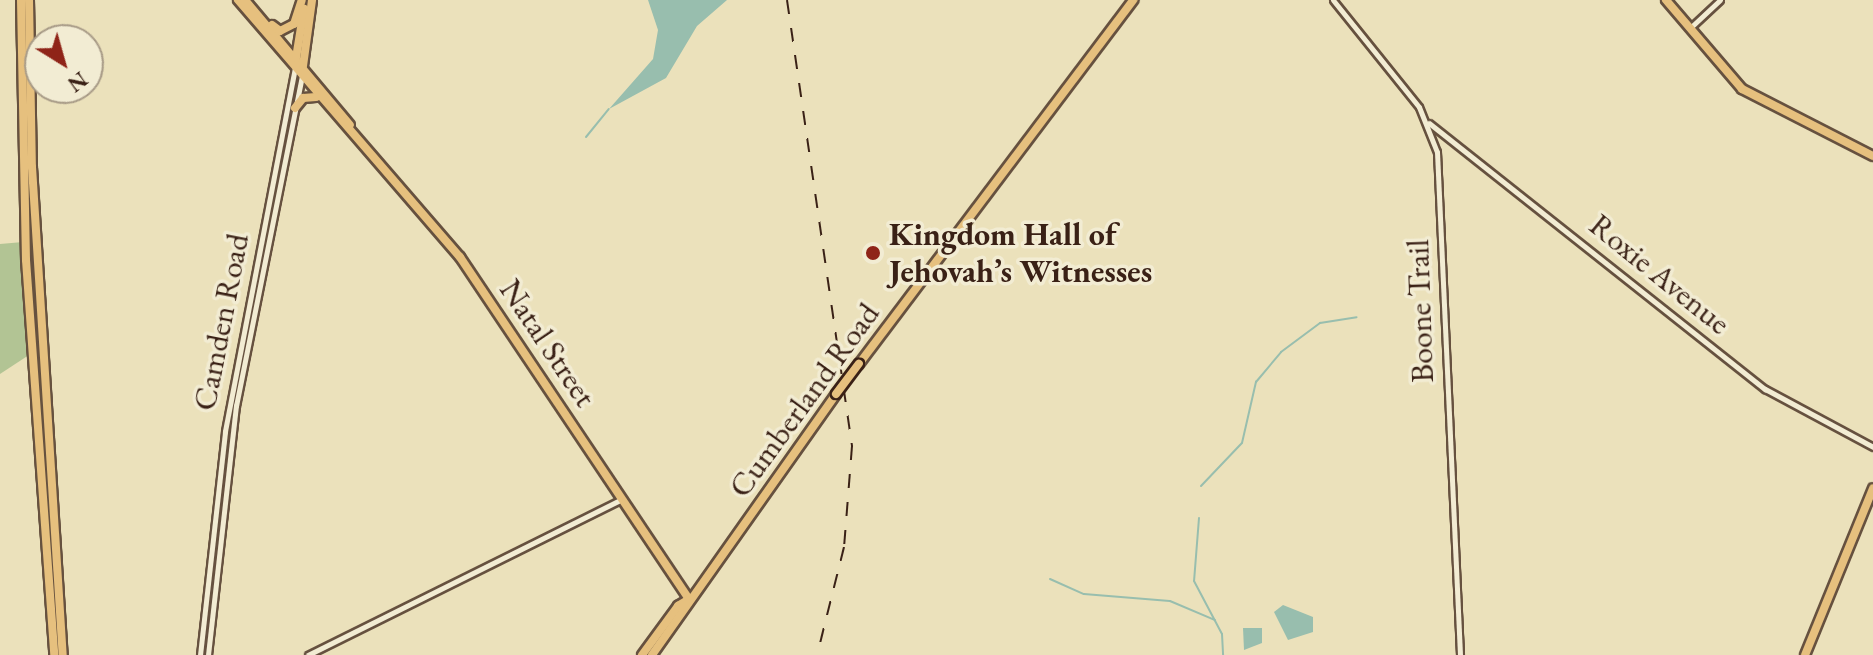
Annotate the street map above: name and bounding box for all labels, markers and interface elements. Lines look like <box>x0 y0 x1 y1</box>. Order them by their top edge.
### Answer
north arrow <box>24 24 104 104</box>
text: N <box>62 65 93 99</box>
street label: Roxie Avenue <box>1582 206 1738 342</box>
place label: Kingdom Hall of Jehovah’s Witnesses <box>889 216 1152 291</box>
street label: Camden Road <box>185 230 257 414</box>
street label: Boone Trail <box>1398 239 1442 383</box>
marker: Kingdom Hall of Jehovah’s Witnesses <box>864 244 882 262</box>
street label: Natal Street <box>491 272 605 414</box>
street label: Cumberland Road <box>721 295 887 505</box>

